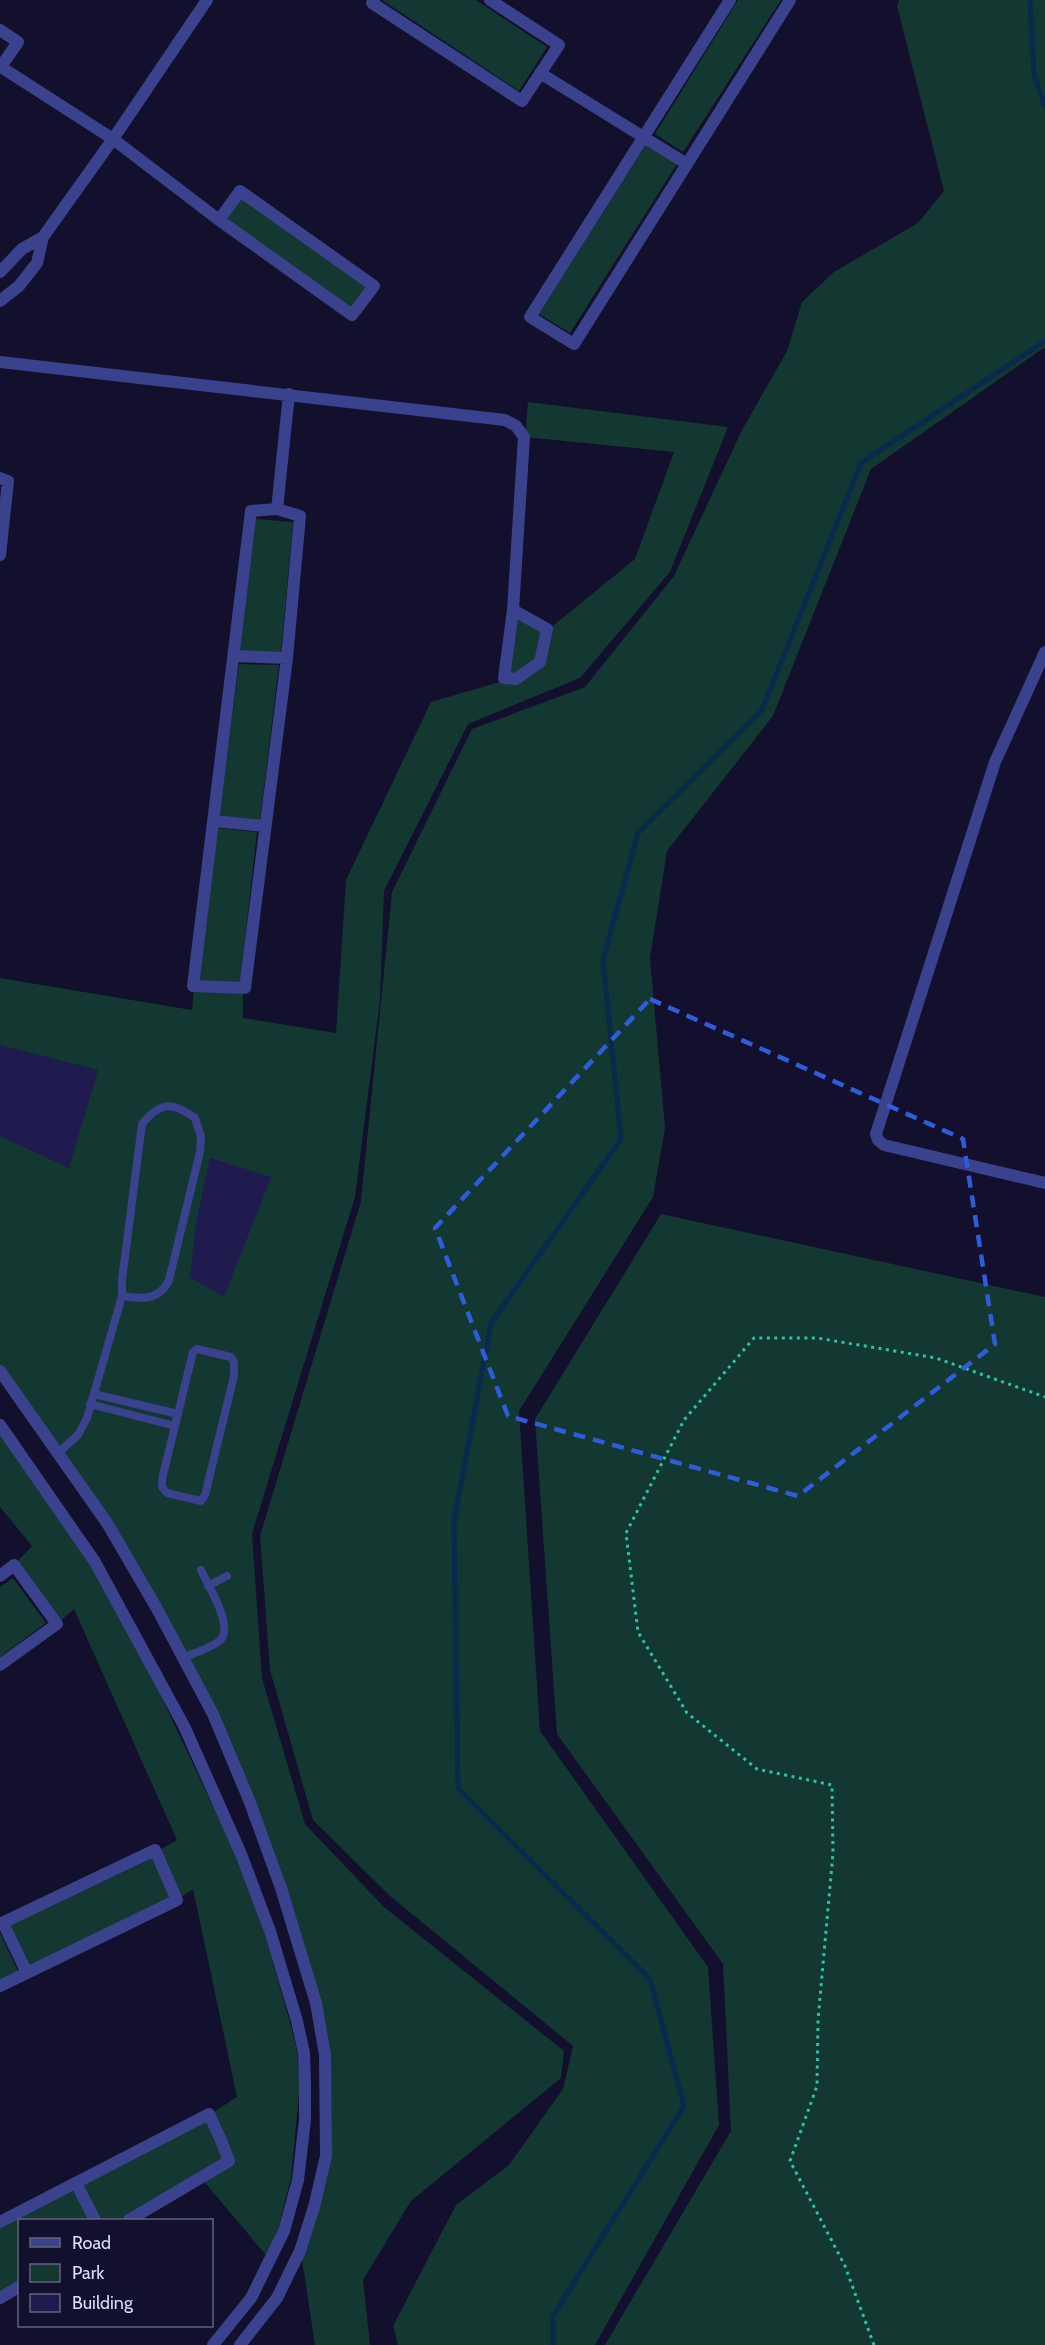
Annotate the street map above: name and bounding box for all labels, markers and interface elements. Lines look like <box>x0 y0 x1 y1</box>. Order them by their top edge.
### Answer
legend <box>18 2219 213 2327</box>
text: Road <box>72 2232 111 2254</box>
text: Park <box>72 2262 105 2284</box>
text: Building <box>72 2292 134 2314</box>

